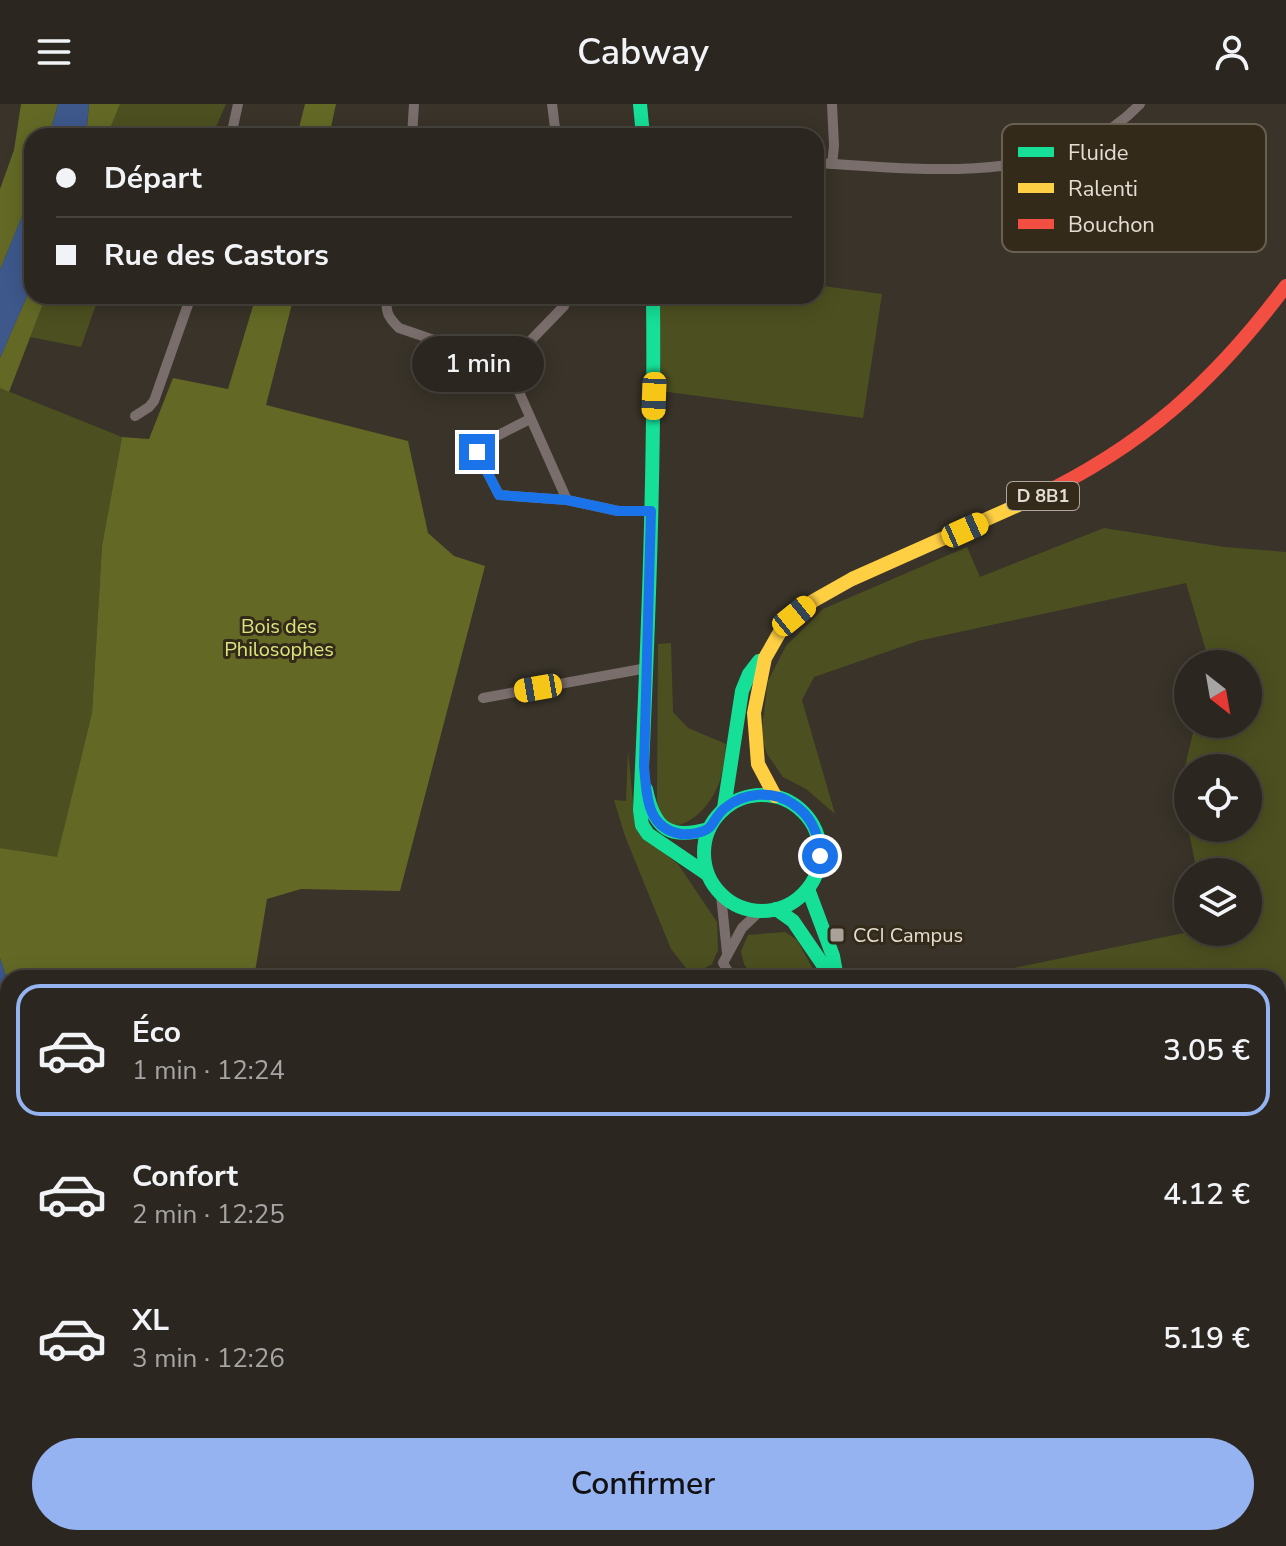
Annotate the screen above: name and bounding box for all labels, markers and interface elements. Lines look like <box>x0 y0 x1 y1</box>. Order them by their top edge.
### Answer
text: Cabway <box>577 28 709 77</box>
icon: menu <box>32 30 76 74</box>
icon: person <box>1210 30 1254 74</box>
legend <box>1002 124 1266 252</box>
text: Fluide <box>1068 138 1129 168</box>
text: Départ <box>104 158 202 199</box>
text: Ralenti <box>1068 174 1138 204</box>
text: Bouchon <box>1068 210 1155 240</box>
text: Rue des Castors <box>104 235 329 276</box>
callout: 1 min <box>411 336 543 392</box>
text: 1 min <box>445 346 511 381</box>
car <box>641 372 667 420</box>
route end <box>459 434 495 470</box>
road number: D 8B1 <box>1007 482 1079 510</box>
car <box>938 509 992 551</box>
car <box>768 592 820 640</box>
park label: Bois des Philosophes <box>224 613 334 663</box>
north arrow <box>1174 650 1262 738</box>
map controls <box>1174 650 1262 946</box>
car <box>512 672 564 704</box>
button: locate <box>1174 754 1262 842</box>
route start <box>802 838 838 874</box>
button: layers <box>1174 858 1262 946</box>
place label: CCI Campus <box>853 922 963 949</box>
marker: CCI Campus <box>828 926 846 944</box>
text: Éco <box>132 1012 181 1053</box>
icon: car <box>36 1014 108 1086</box>
text: 3.05 € <box>1163 1030 1250 1071</box>
text: 1 min · 12:24 <box>132 1053 285 1088</box>
text: Confort <box>132 1156 238 1197</box>
icon: car <box>36 1158 108 1230</box>
text: 4.12 € <box>1163 1174 1250 1215</box>
text: 2 min · 12:25 <box>132 1197 285 1232</box>
text: XL <box>132 1300 169 1341</box>
icon: car <box>36 1302 108 1374</box>
text: 5.19 € <box>1163 1318 1250 1359</box>
text: 3 min · 12:26 <box>132 1341 285 1376</box>
button: Confirmer <box>32 1438 1254 1530</box>

